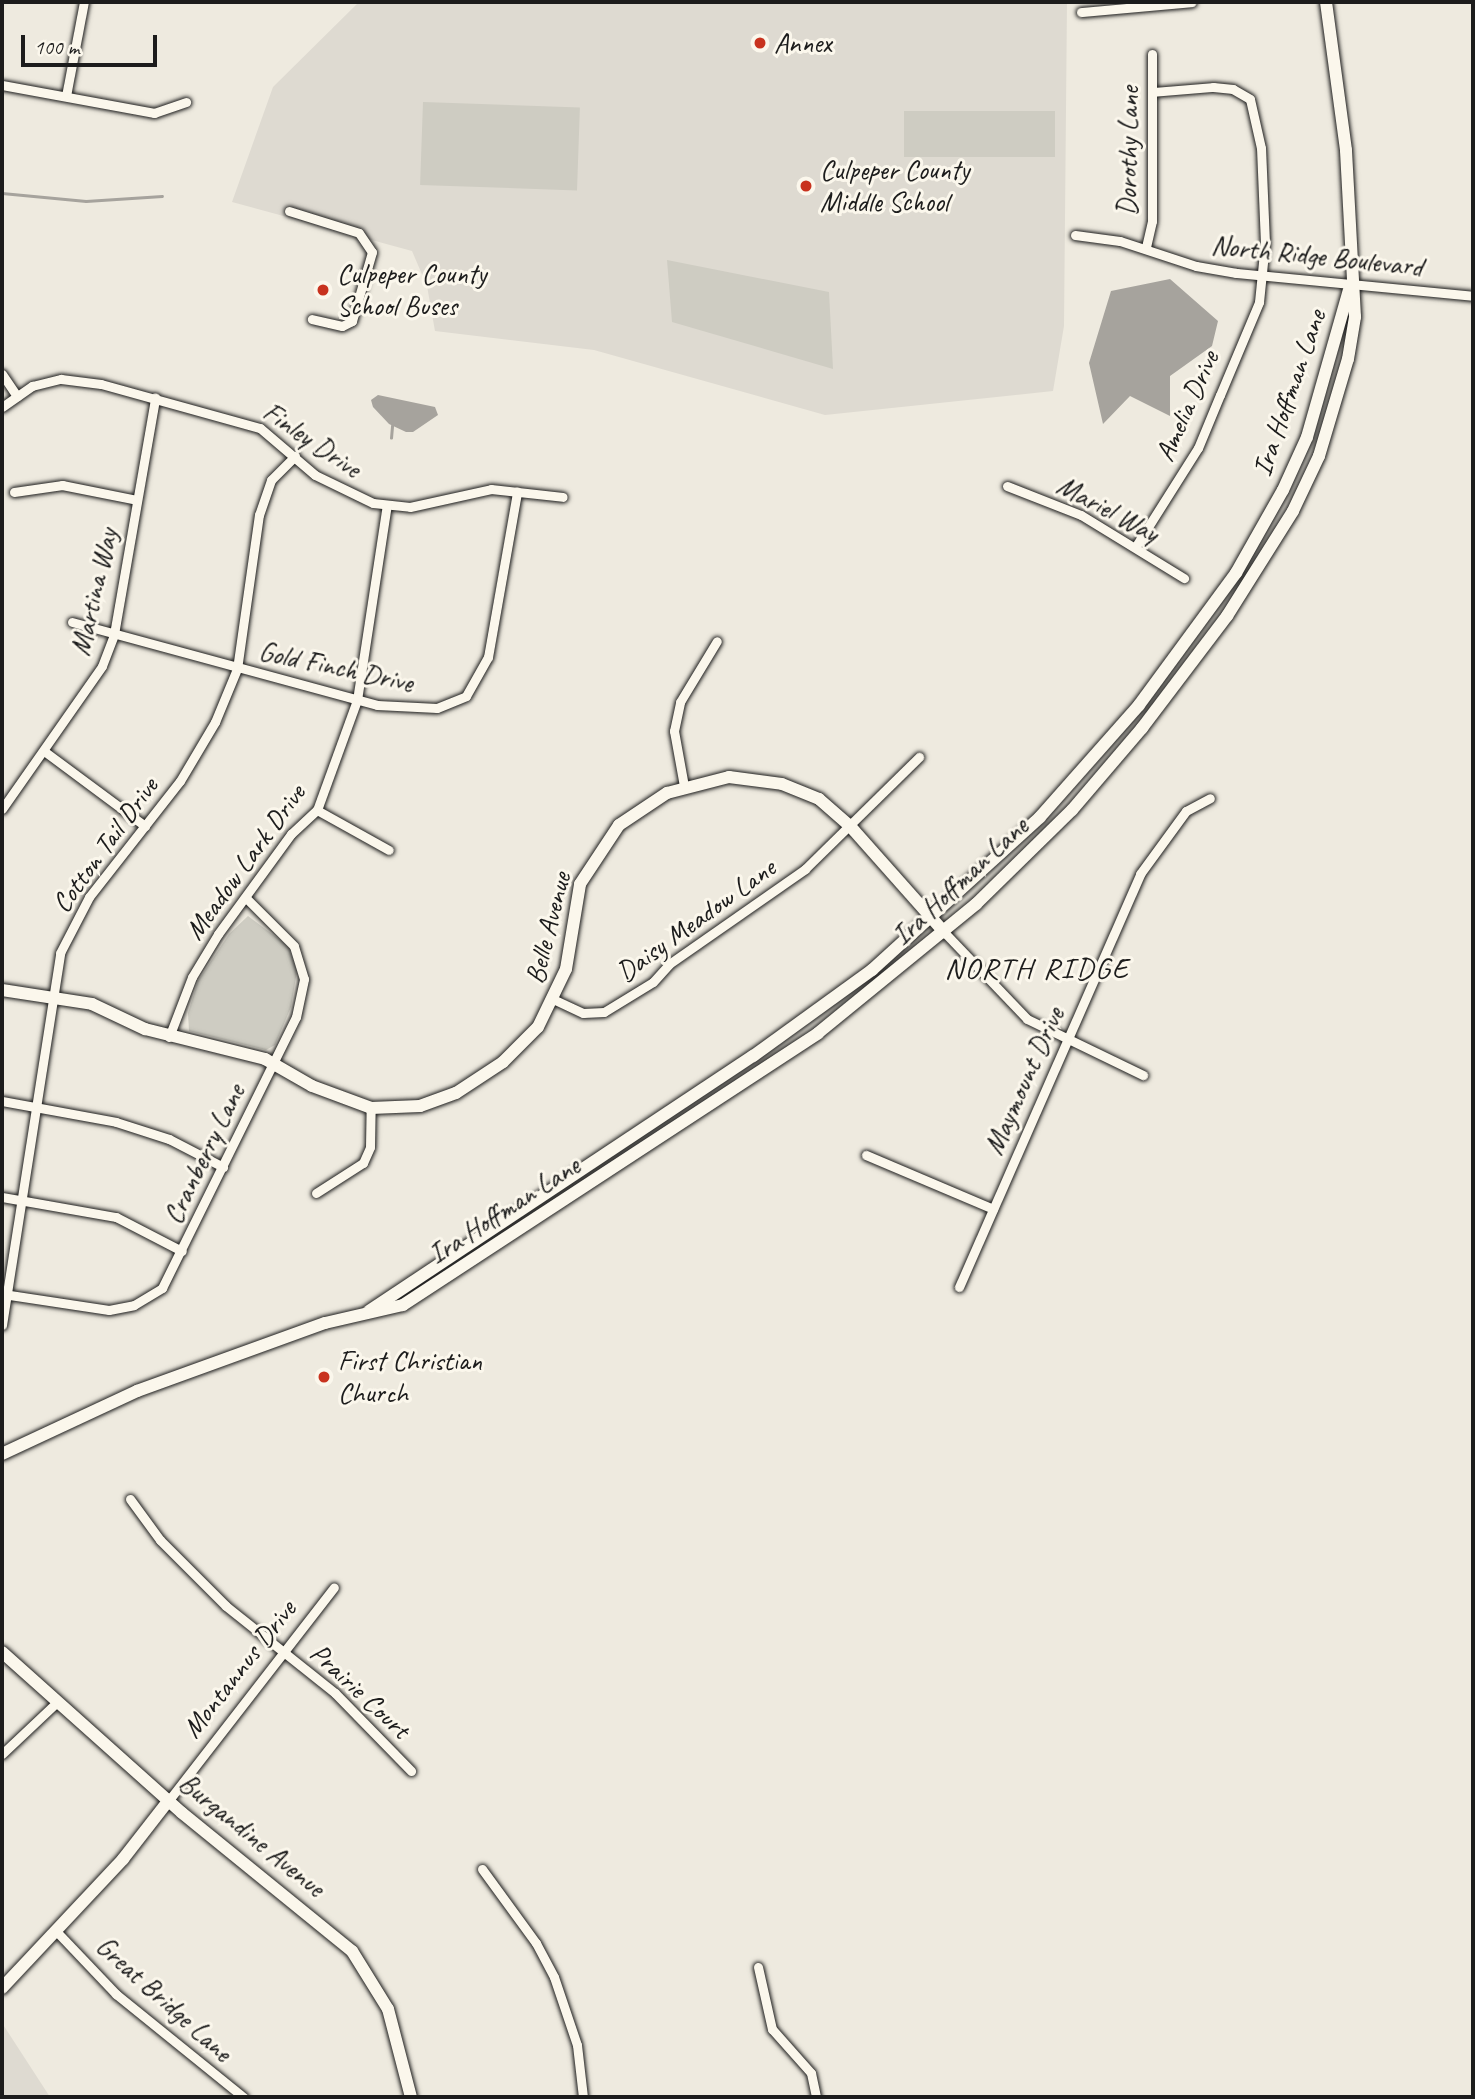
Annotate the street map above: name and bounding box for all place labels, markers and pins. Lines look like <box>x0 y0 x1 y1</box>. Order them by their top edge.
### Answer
place label: Annex <box>774 26 832 60</box>
marker: Annex <box>752 35 768 51</box>
place label: Culpeper County Middle School <box>820 153 969 219</box>
marker: Culpeper County Middle School <box>798 178 814 194</box>
place label: Culpeper County School Buses <box>337 257 486 323</box>
marker: Culpeper County School Buses <box>315 282 331 298</box>
place label: First Christian Church <box>338 1344 482 1410</box>
marker: First Christian Church <box>316 1369 332 1385</box>

